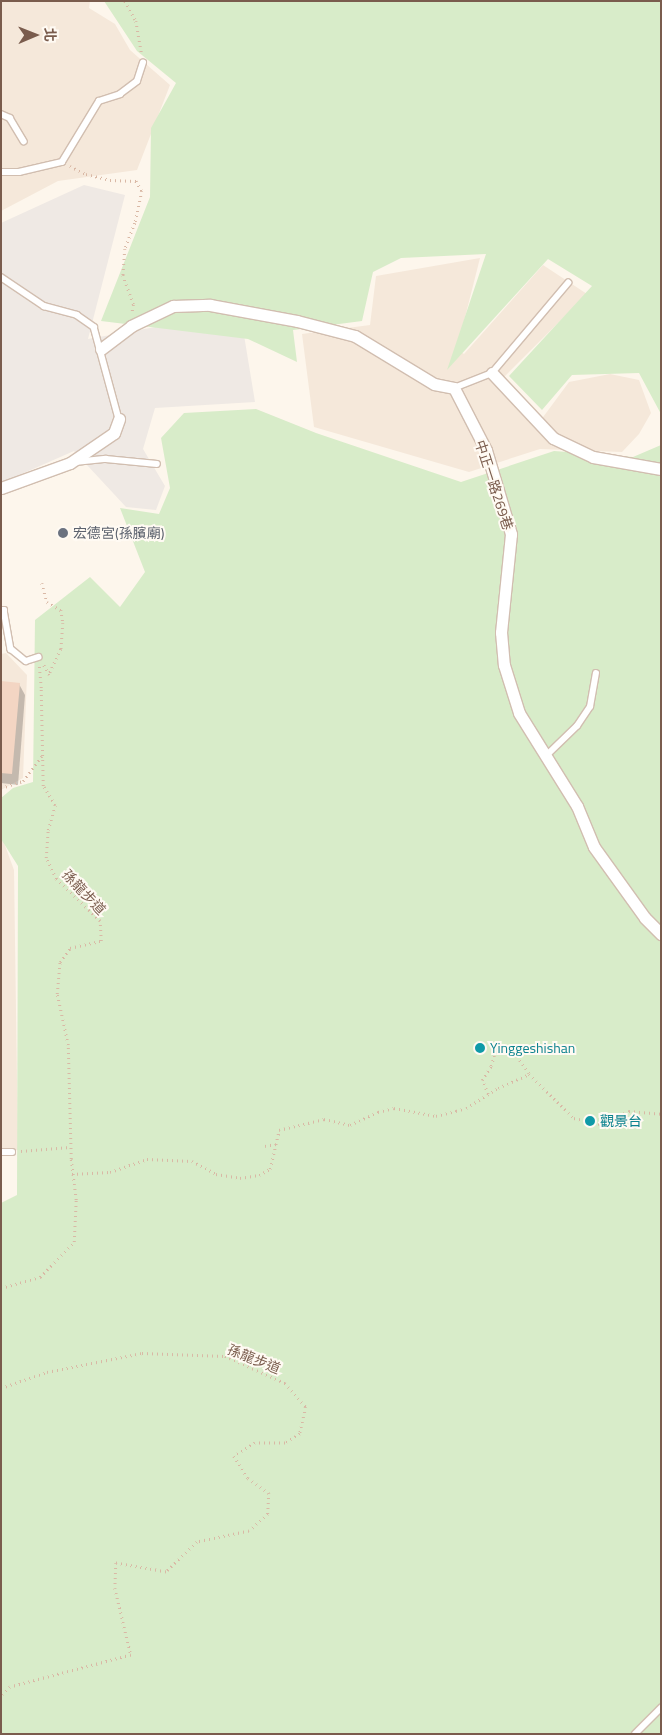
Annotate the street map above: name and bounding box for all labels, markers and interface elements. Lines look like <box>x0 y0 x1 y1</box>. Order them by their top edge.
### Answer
north arrow <box>10 10 60 60</box>
text: 北 <box>40 28 61 42</box>
street label: 中正一路269巷 <box>472 438 516 532</box>
place label: 宏德宮(孫臏廟) <box>73 525 164 541</box>
marker: 宏德宮(孫臏廟) <box>57 527 69 539</box>
street label: 孫龍步道 <box>59 866 109 918</box>
place label: Yinggeshishan <box>490 1040 575 1056</box>
marker: Yinggeshishan <box>474 1042 486 1054</box>
place label: 觀景台 <box>600 1113 642 1129</box>
marker: 觀景台 <box>584 1115 596 1127</box>
street label: 孫龍步道 <box>225 1341 283 1377</box>

